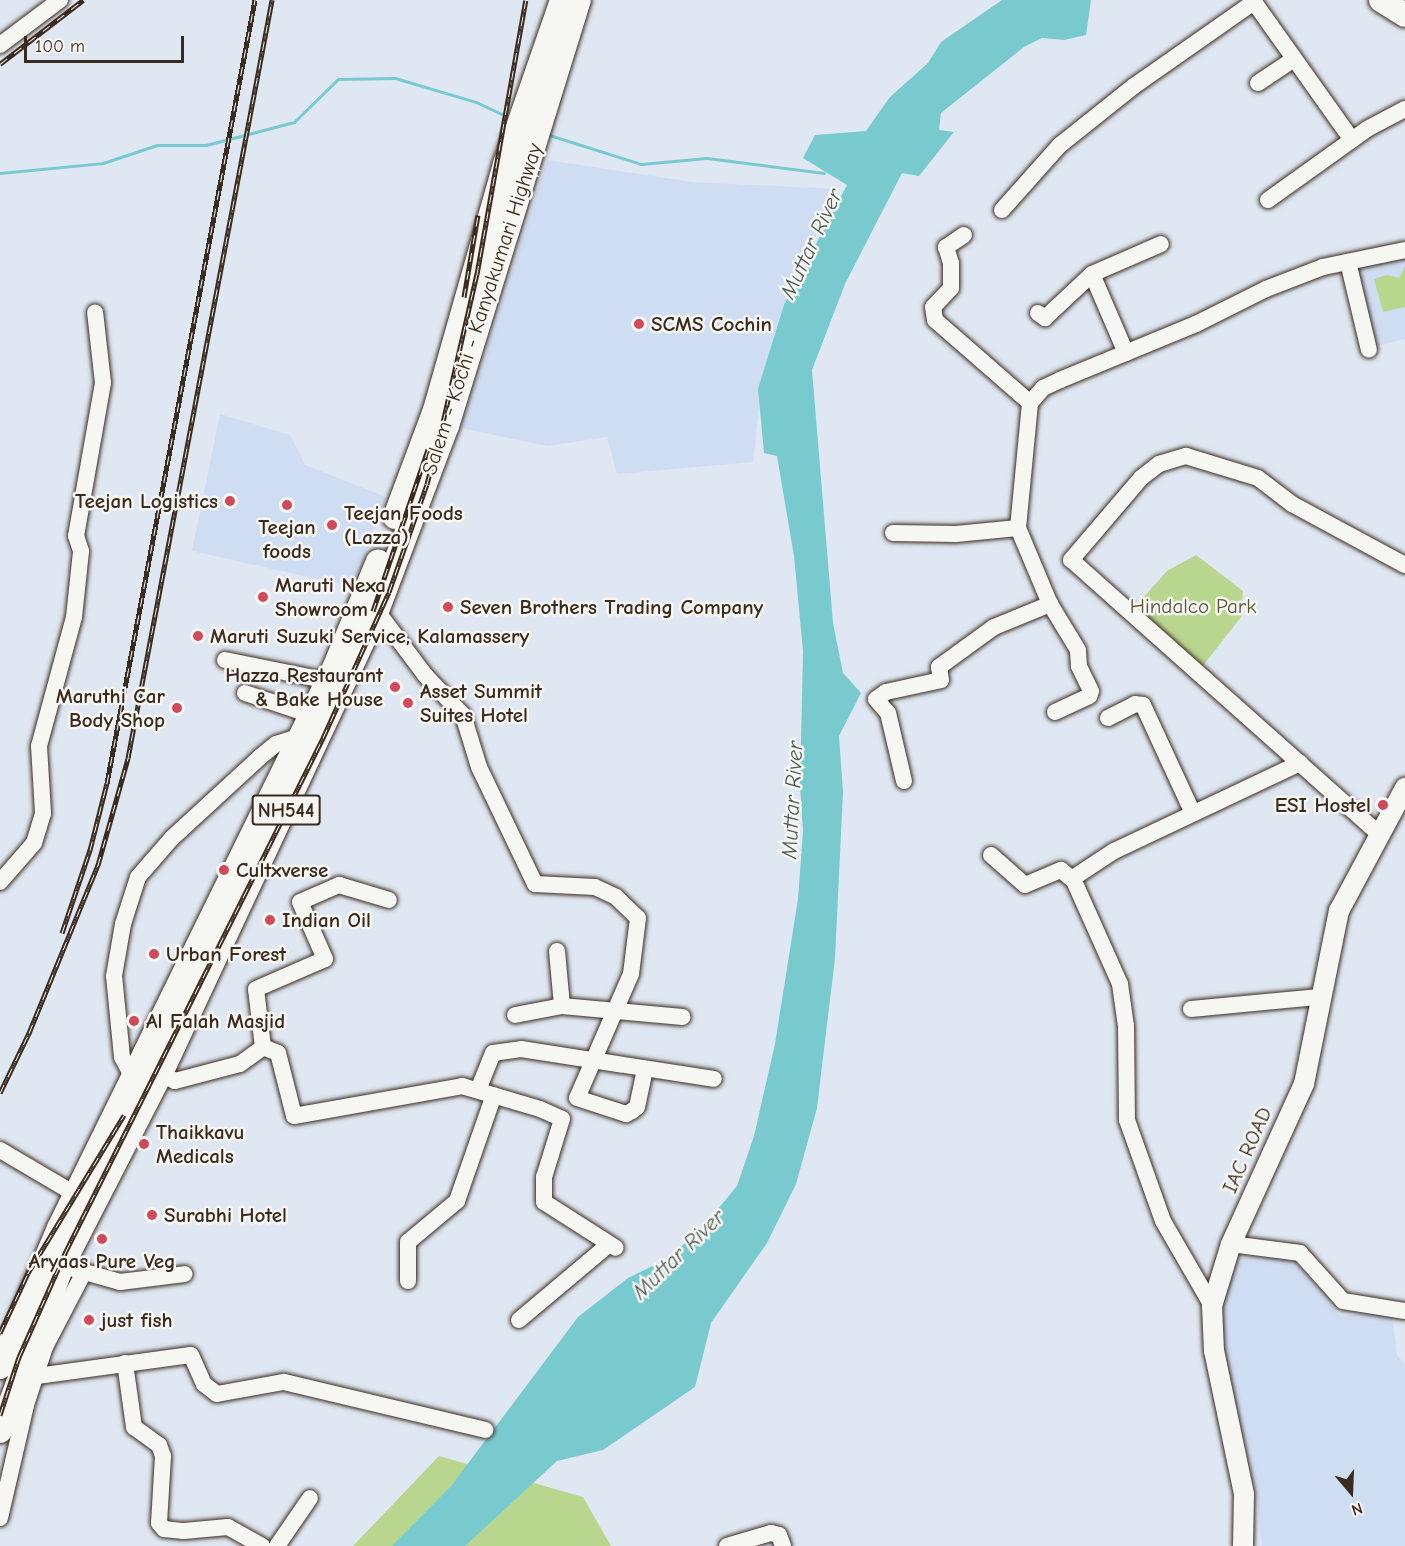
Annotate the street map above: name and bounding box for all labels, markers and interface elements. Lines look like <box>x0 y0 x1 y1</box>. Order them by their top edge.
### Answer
scale bar <box>27 24 188 62</box>
text: 100 m <box>35 36 85 57</box>
street label: Salem - Kochi - Kanyakumari Highway <box>416 140 548 478</box>
water label: Muttar River <box>775 185 849 303</box>
place label: SCMS Cochin <box>651 311 772 337</box>
marker: SCMS Cochin <box>632 317 646 331</box>
place label: Teejan Logistics <box>75 488 218 514</box>
marker: Teejan Logistics <box>223 494 237 508</box>
marker: Teejan foods <box>280 498 294 512</box>
place label: Teejan Foods (Lazza) <box>344 500 463 550</box>
place label: Teejan foods <box>258 514 316 564</box>
marker: Teejan Foods (Lazza) <box>325 518 339 532</box>
place label: Maruti Nexa Showroom <box>275 572 386 622</box>
marker: Maruti Nexa Showroom <box>256 590 270 604</box>
park label: Hindalco Park <box>1130 593 1256 619</box>
place label: Seven Brothers Trading Company <box>460 594 763 620</box>
marker: Seven Brothers Trading Company <box>441 600 455 614</box>
place label: Maruti Suzuki Service, Kalamassery <box>210 623 529 649</box>
marker: Maruti Suzuki Service, Kalamassery <box>191 629 205 643</box>
place label: Hazza Restaurant & Bake House <box>225 662 383 712</box>
place label: Asset Summit Suites Hotel <box>420 678 542 728</box>
marker: Hazza Restaurant & Bake House <box>388 680 402 694</box>
place label: Maruthi Car Body Shop <box>56 683 165 733</box>
marker: Asset Summit Suites Hotel <box>401 696 415 710</box>
marker: Maruthi Car Body Shop <box>170 701 184 715</box>
water label: Muttar River <box>777 740 809 860</box>
place label: ESI Hostel <box>1275 792 1371 818</box>
road number: NH544 <box>252 793 320 827</box>
marker: ESI Hostel <box>1376 798 1390 812</box>
place label: Cultxverse <box>236 857 328 883</box>
marker: Cultxverse <box>217 863 231 877</box>
place label: Indian Oil <box>282 907 371 933</box>
marker: Indian Oil <box>263 913 277 927</box>
place label: Urban Forest <box>166 941 286 967</box>
marker: Urban Forest <box>147 947 161 961</box>
place label: Al Falah Masjid <box>146 1008 285 1034</box>
marker: Al Falah Masjid <box>127 1014 141 1028</box>
street label: IAC ROAD <box>1217 1103 1277 1197</box>
place label: Thaikkavu Medicals <box>156 1119 244 1169</box>
marker: Thaikkavu Medicals <box>137 1137 151 1151</box>
place label: Surabhi Hotel <box>164 1202 287 1228</box>
water label: Muttar River <box>627 1205 731 1305</box>
marker: Surabhi Hotel <box>145 1208 159 1222</box>
marker: Aryaas Pure Veg <box>95 1232 109 1246</box>
place label: Aryaas Pure Veg <box>28 1248 176 1274</box>
place label: just fish <box>101 1307 173 1333</box>
marker: just fish <box>82 1313 96 1327</box>
north arrow <box>1321 1462 1381 1522</box>
text: N <box>1349 1499 1365 1519</box>

